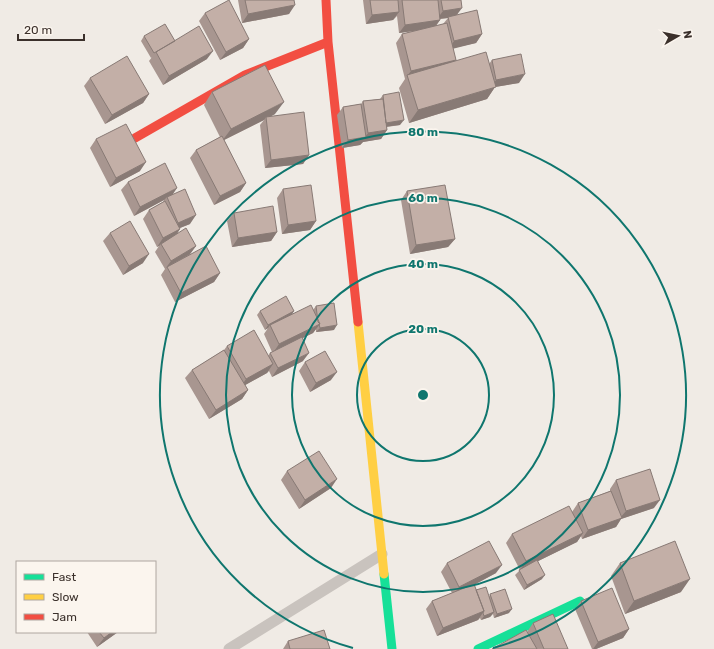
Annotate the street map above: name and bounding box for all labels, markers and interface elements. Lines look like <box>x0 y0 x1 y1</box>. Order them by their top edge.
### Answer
scale bar <box>18 16 84 42</box>
north arrow <box>658 16 698 56</box>
text: 20 m <box>24 23 52 37</box>
text: N <box>680 30 694 40</box>
text: 80 m <box>408 125 438 139</box>
text: 60 m <box>408 191 438 205</box>
text: 40 m <box>408 257 438 271</box>
text: 20 m <box>408 322 438 336</box>
centre of rings <box>416 388 430 402</box>
legend <box>16 561 156 633</box>
text: Fast <box>52 570 76 584</box>
text: Slow <box>52 590 79 604</box>
text: Jam <box>52 610 77 624</box>

